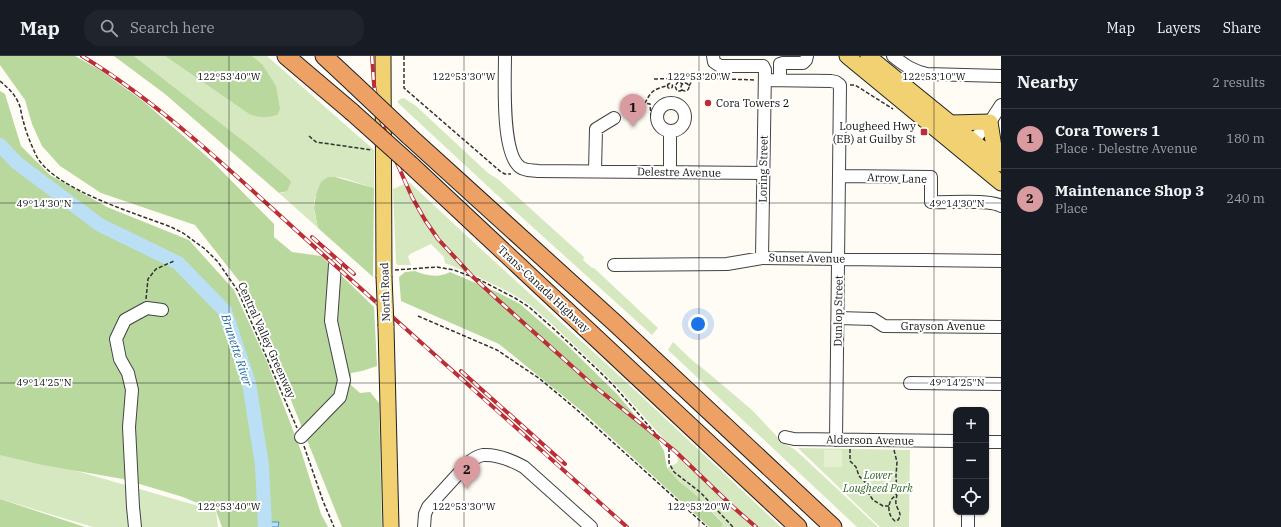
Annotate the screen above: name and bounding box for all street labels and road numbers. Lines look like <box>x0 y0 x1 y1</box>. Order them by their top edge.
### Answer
street label: Loring Street <box>755 135 771 203</box>
street label: Delestre Avenue <box>637 164 721 180</box>
street label: Arrow Lane <box>867 170 927 186</box>
street label: Trans-Canada Highway <box>495 243 593 336</box>
street label: Sunset Avenue <box>769 250 846 266</box>
street label: North Road <box>377 262 393 322</box>
street label: Dunlop Street <box>830 275 846 347</box>
street label: Central Valley Greenway <box>235 280 299 400</box>
street label: Grayson Avenue <box>901 319 985 333</box>
street label: Alderson Avenue <box>826 432 914 448</box>

